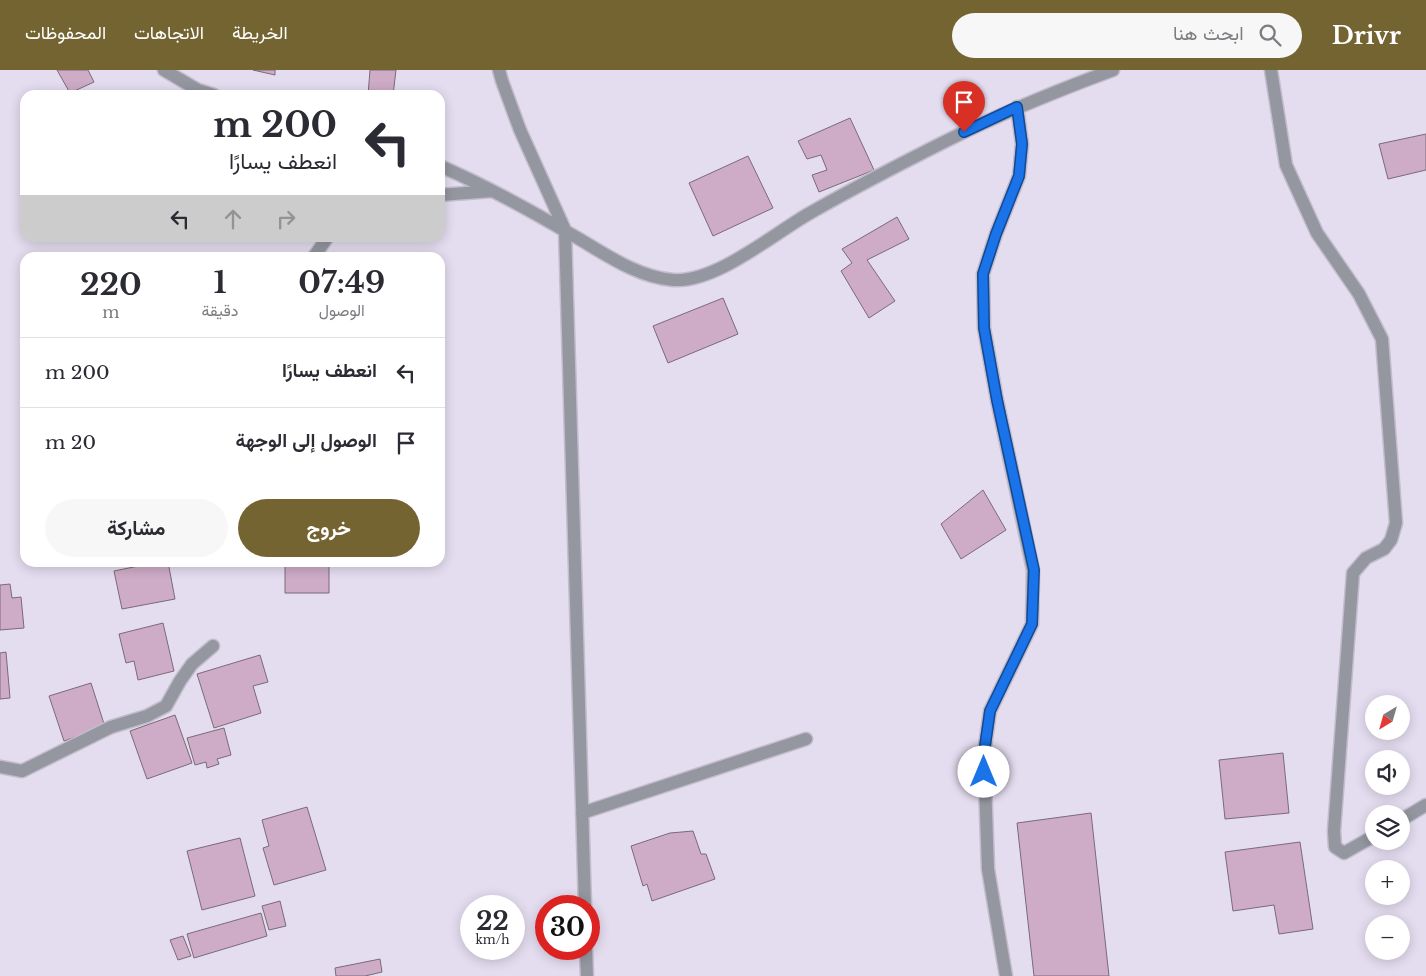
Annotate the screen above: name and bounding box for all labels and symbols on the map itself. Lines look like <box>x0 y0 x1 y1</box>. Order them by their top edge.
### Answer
pin <box>943 81 985 132</box>
north arrow <box>1365 695 1410 740</box>
position arrow <box>957 745 1009 797</box>
speed limit sign: 30 <box>535 895 600 960</box>

